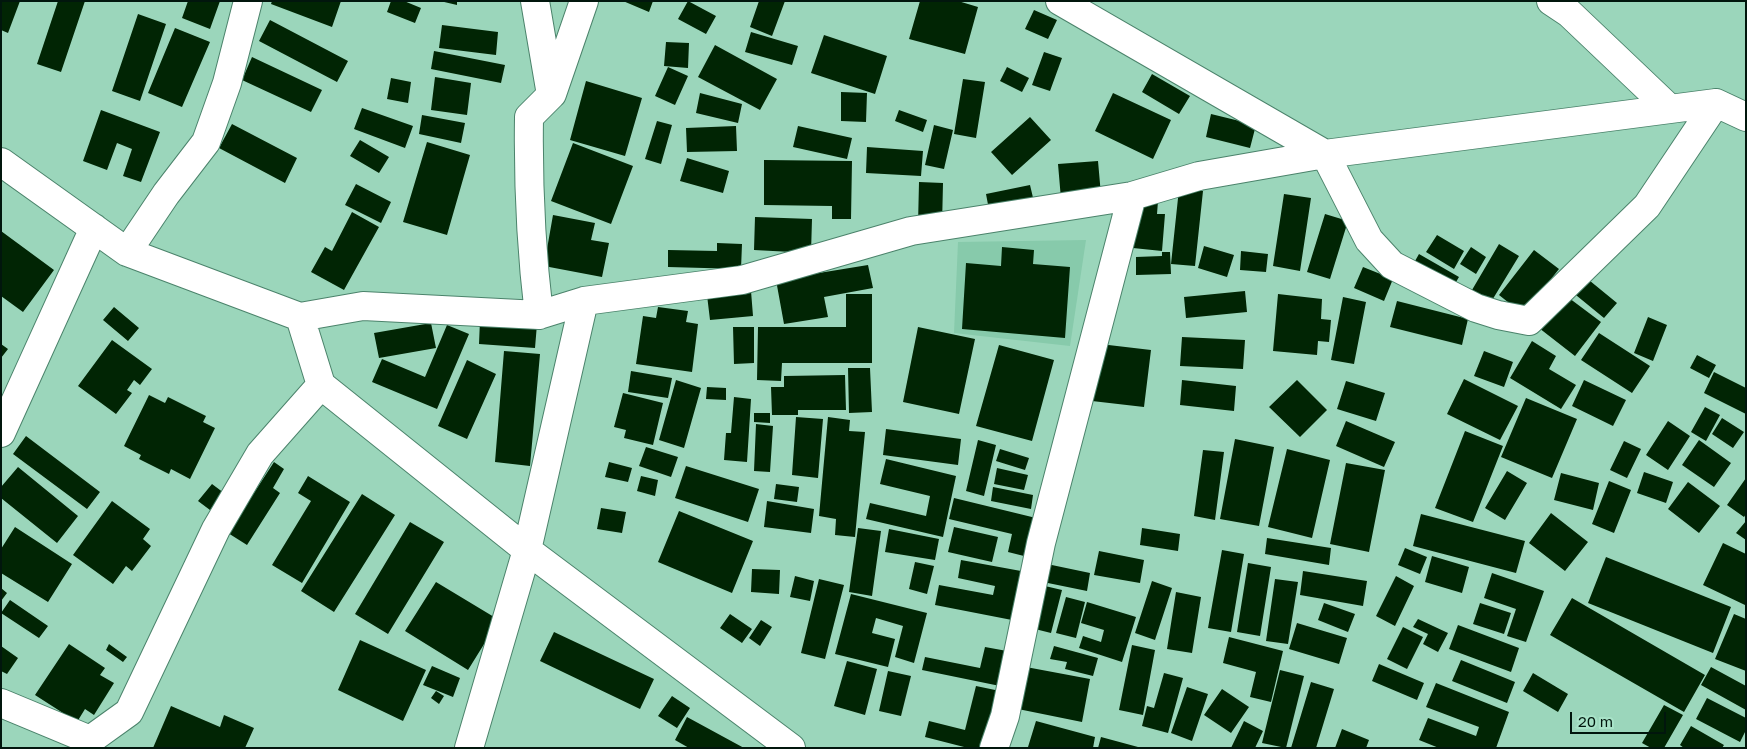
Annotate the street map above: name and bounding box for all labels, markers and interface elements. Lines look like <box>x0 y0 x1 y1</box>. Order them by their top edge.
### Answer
scale bar <box>1572 702 1668 734</box>
text: 20 m <box>1578 712 1613 730</box>

